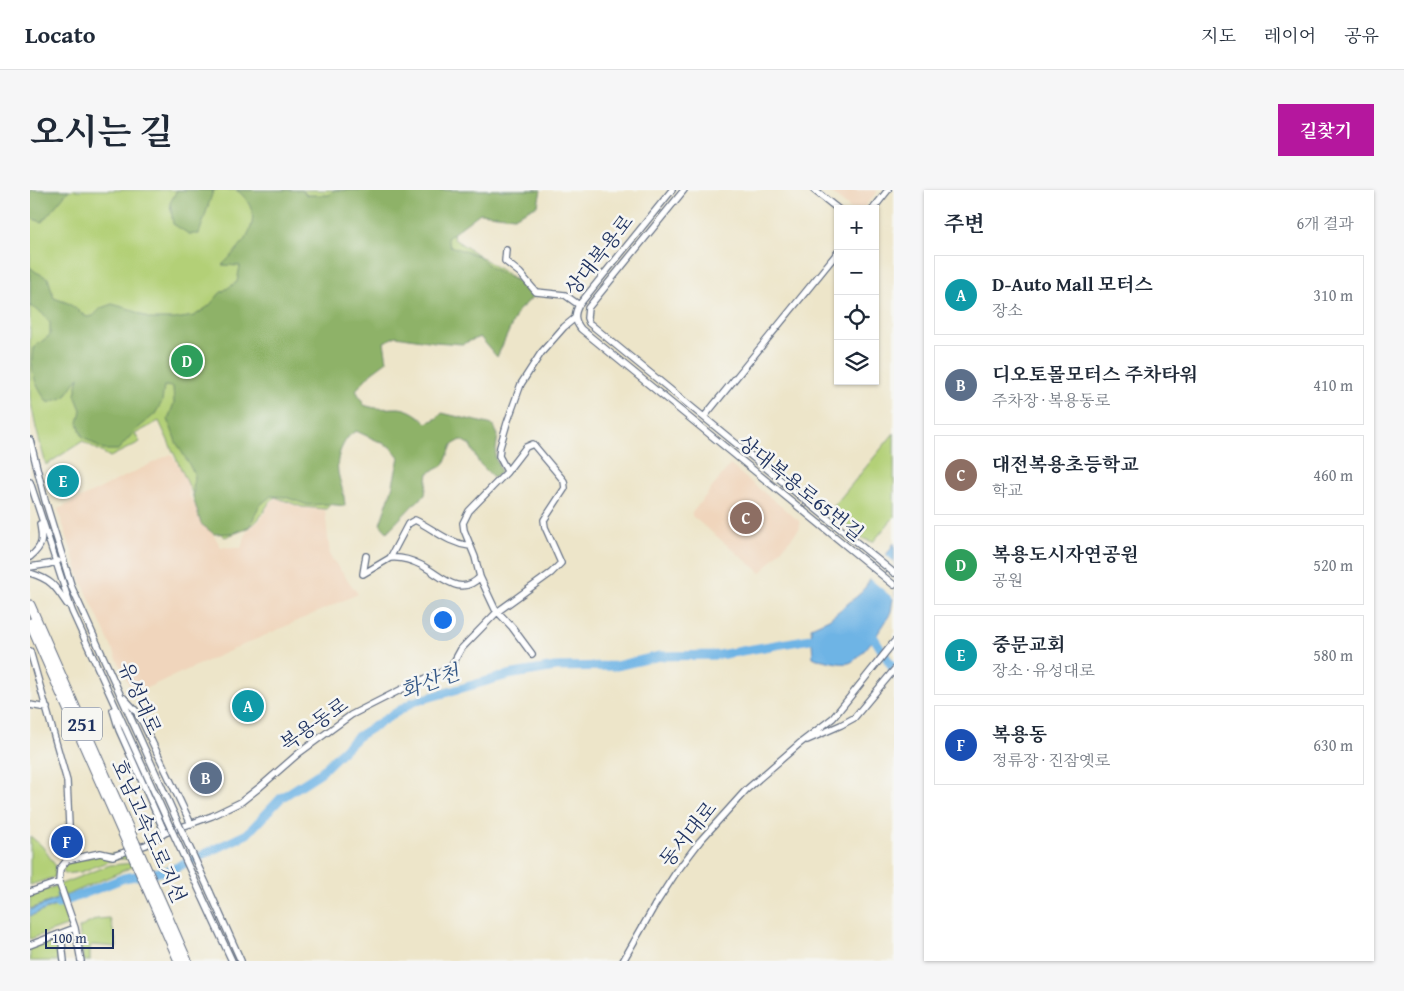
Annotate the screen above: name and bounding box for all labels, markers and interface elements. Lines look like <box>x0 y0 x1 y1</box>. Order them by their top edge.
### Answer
text: Locato <box>25 17 96 52</box>
text: 지도 <box>1201 22 1236 49</box>
text: 레이어 <box>1264 22 1316 49</box>
text: 공유 <box>1344 22 1379 49</box>
button: 길찾기 <box>1278 104 1374 156</box>
text: 오시는 길 <box>30 106 173 157</box>
map controls <box>834 205 879 385</box>
button: + <box>834 205 879 250</box>
street label: 상대복용로 <box>557 208 640 302</box>
text: 주변 <box>944 208 985 239</box>
text: 6개 결과 <box>1296 211 1354 235</box>
button: − <box>834 250 879 295</box>
text: D-Auto Mall 모터스 <box>992 270 1153 298</box>
text: A <box>956 283 966 307</box>
text: 310 m <box>1313 283 1353 307</box>
button: locate <box>834 295 879 340</box>
text: 장소 <box>992 298 1023 322</box>
button: layers <box>834 340 879 385</box>
pin: D <box>171 342 203 380</box>
text: 디오토몰모터스 주차타워 <box>992 360 1198 388</box>
text: B <box>956 373 966 397</box>
text: 410 m <box>1313 373 1353 397</box>
text: 주차장 · 복용동로 <box>992 388 1110 412</box>
street label: 상대복용로65번길 <box>732 428 870 547</box>
text: 대전복용초등학교 <box>992 450 1139 478</box>
pin: E <box>47 462 79 500</box>
text: C <box>956 463 966 487</box>
text: 460 m <box>1313 463 1353 487</box>
text: 학교 <box>992 478 1023 502</box>
pin: C <box>730 499 762 537</box>
text: 복용도시자연공원 <box>992 540 1139 568</box>
text: D <box>956 553 966 577</box>
text: 520 m <box>1313 553 1353 577</box>
text: 공원 <box>992 568 1023 592</box>
your location <box>430 607 456 633</box>
text: 중문교회 <box>992 630 1065 658</box>
text: E <box>957 643 965 667</box>
text: 580 m <box>1313 643 1353 667</box>
water label: 화산천 <box>396 656 465 707</box>
street label: 유성대로 <box>111 657 169 739</box>
text: 장소 · 유성대로 <box>992 658 1094 682</box>
pin: A <box>232 687 264 725</box>
street label: 복용동로 <box>274 690 354 758</box>
road number: 251 <box>62 708 102 740</box>
text: 복용동 <box>992 720 1047 748</box>
text: F <box>957 733 965 757</box>
text: 630 m <box>1313 733 1353 757</box>
text: 정류장 · 진잠옛로 <box>992 748 1110 772</box>
street label: 호남고속도로지선 <box>105 754 194 907</box>
pin: B <box>190 759 222 797</box>
street label: 동서대로 <box>652 795 723 873</box>
pin: F <box>51 823 83 861</box>
scale bar <box>45 926 114 949</box>
text: 100 m <box>52 928 87 948</box>

